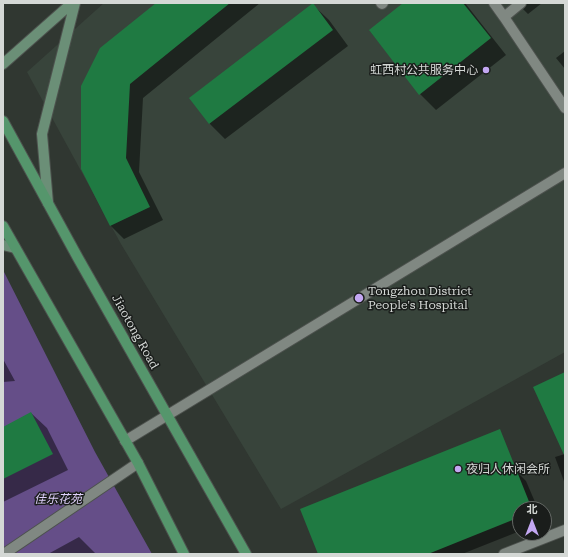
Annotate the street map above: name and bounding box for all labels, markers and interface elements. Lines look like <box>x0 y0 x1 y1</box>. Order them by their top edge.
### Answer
place label: 虹西村公共服务中心 <box>370 63 478 77</box>
marker: 虹西村公共服务中心 <box>481 65 491 75</box>
place label: Tongzhou District People's Hospital <box>368 284 472 312</box>
street label: Jiaotong Road <box>109 292 161 372</box>
marker: Tongzhou District People's Hospital <box>353 292 365 304</box>
place label: 夜归人休闲会所 <box>466 462 550 476</box>
marker: 夜归人休闲会所 <box>453 464 463 474</box>
park label: 佳乐花苑 <box>34 492 82 506</box>
north arrow <box>512 501 552 541</box>
text: 北 <box>527 503 538 516</box>

